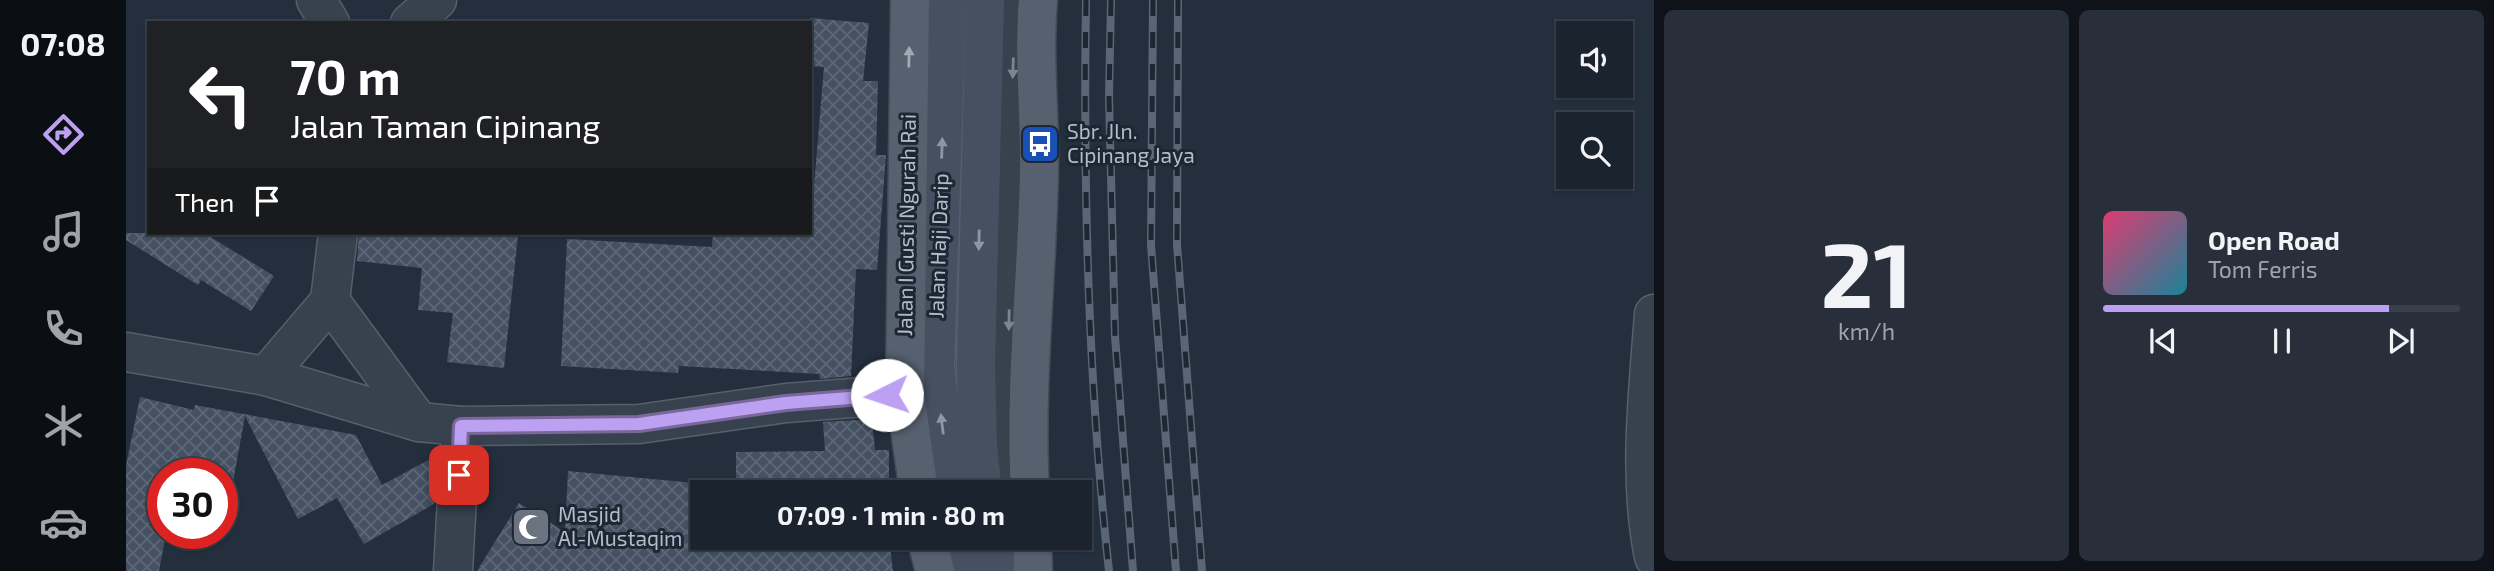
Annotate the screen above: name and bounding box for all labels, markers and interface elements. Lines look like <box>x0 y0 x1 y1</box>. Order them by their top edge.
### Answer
map controls <box>1556 21 1633 189</box>
button: sound <box>1556 21 1633 98</box>
text: 07:08 <box>20 24 106 62</box>
text: 70 m <box>290 46 401 105</box>
one-way arrow <box>903 46 915 68</box>
icon: left <box>175 49 266 140</box>
one-way arrow <box>1008 57 1019 79</box>
text: Jalan Taman Cipinang <box>290 106 600 144</box>
icon: directions <box>39 110 88 159</box>
button: search <box>1556 112 1633 189</box>
street label: Jalan I Gusti Ngurah Rai <box>891 114 920 336</box>
place label: Sbr. Jln. Cipinang Jaya <box>1067 118 1195 167</box>
bus stop icon: Sbr. Jln. Cipinang Jaya <box>1019 123 1061 165</box>
one-way arrow <box>937 137 948 159</box>
street label: Jalan Haji Darip <box>922 173 954 319</box>
icon: arrive <box>248 182 286 220</box>
text: Then <box>175 186 234 217</box>
icon: music <box>39 207 88 256</box>
text: 21 <box>1820 217 1913 326</box>
text: Open Road <box>2208 224 2340 255</box>
one-way arrow <box>973 229 985 251</box>
text: Tom Ferris <box>2208 255 2317 283</box>
icon: phone <box>39 304 88 353</box>
one-way arrow <box>1003 309 1014 331</box>
text: km/h <box>1838 317 1895 345</box>
icon: previous <box>2144 322 2182 360</box>
icon: pause <box>2263 322 2301 360</box>
icon: next <box>2382 322 2420 360</box>
position arrow <box>850 358 924 432</box>
icon: climate <box>39 401 88 450</box>
one-way arrow <box>937 413 948 435</box>
pin <box>429 445 489 505</box>
icon: arrive <box>440 456 478 494</box>
speed limit sign: 30 <box>147 458 238 549</box>
icon: car <box>39 498 88 547</box>
text: 07:09 · 1 min · 80 m <box>777 499 1005 530</box>
place label: Masjid Al-Mustaqim <box>558 501 683 550</box>
mosque icon: Masjid Al-Mustaqim <box>510 506 552 548</box>

